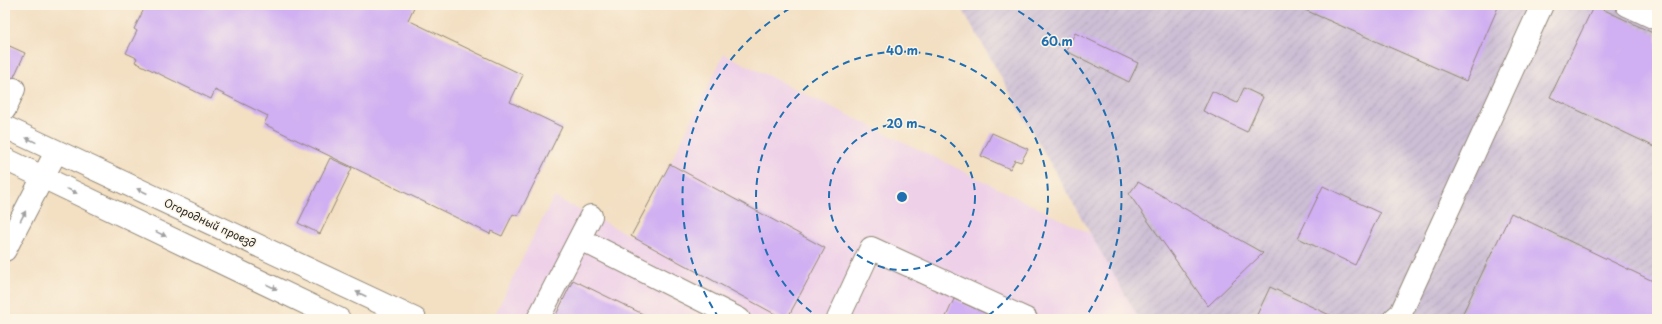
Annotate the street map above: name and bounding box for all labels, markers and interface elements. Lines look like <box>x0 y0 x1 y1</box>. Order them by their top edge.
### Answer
text: 60 m <box>1041 32 1073 50</box>
text: 40 m <box>886 41 918 59</box>
text: 20 m <box>886 114 918 132</box>
one-way arrow <box>25 137 36 143</box>
one-way arrow <box>66 188 78 194</box>
one-way arrow <box>136 188 147 194</box>
centre of rings <box>895 190 909 204</box>
street label: Огородный проезд <box>161 194 259 251</box>
one-way arrow <box>20 210 27 221</box>
one-way arrow <box>156 231 167 237</box>
one-way arrow <box>266 284 277 290</box>
one-way arrow <box>355 291 367 297</box>

